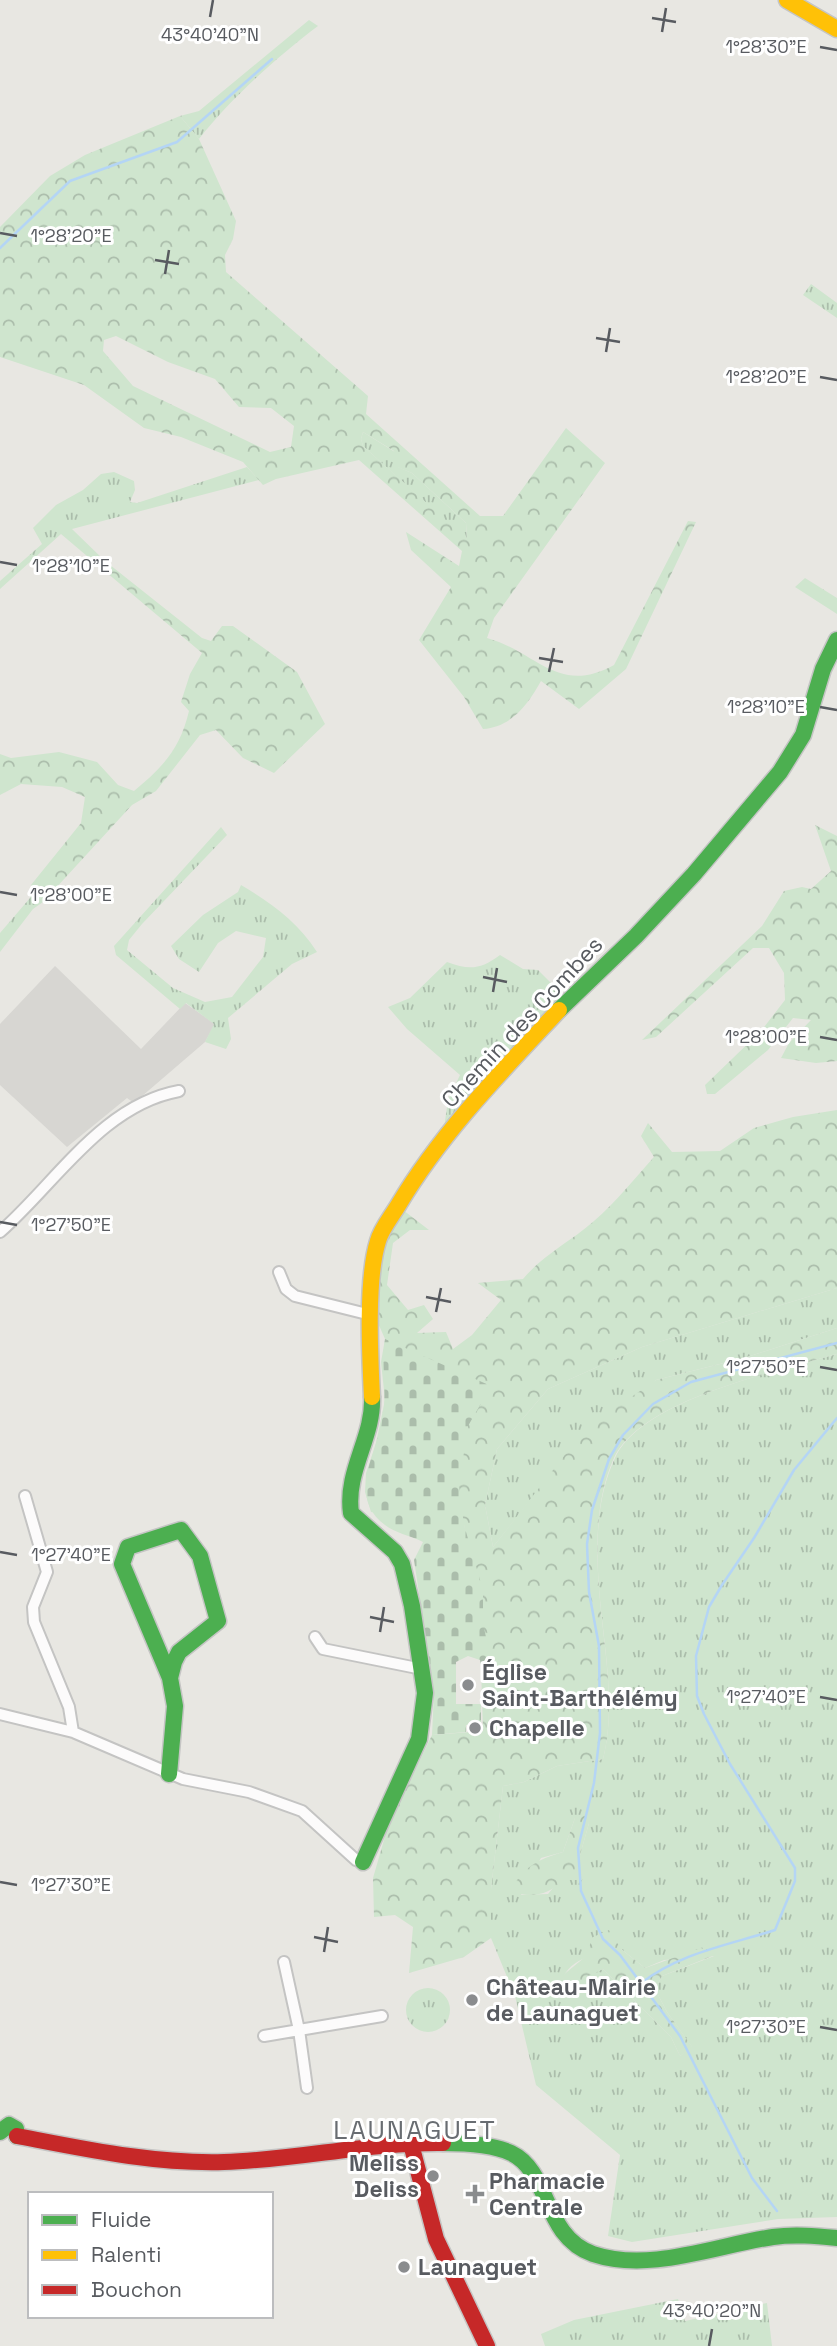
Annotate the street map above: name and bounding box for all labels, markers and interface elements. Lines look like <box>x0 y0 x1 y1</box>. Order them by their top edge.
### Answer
text: 43°40'40"N <box>161 23 259 46</box>
text: 1°28'30"E <box>725 35 807 58</box>
text: 1°28'20"E <box>30 224 112 247</box>
text: 1°28'20"E <box>725 365 807 388</box>
text: 1°28'10"E <box>32 554 110 577</box>
text: 1°28'10"E <box>727 695 805 718</box>
text: 1°28'00"E <box>30 883 112 906</box>
street label: Chemin des Combes <box>435 930 609 1114</box>
text: 1°28'00"E <box>725 1025 807 1048</box>
text: 1°27'50"E <box>31 1213 111 1236</box>
text: 1°27'50"E <box>726 1355 806 1378</box>
text: 1°27'40"E <box>31 1543 111 1566</box>
place label: Église Saint-Barthélémy <box>482 1657 678 1713</box>
marker: Église Saint-Barthélémy <box>460 1677 476 1693</box>
text: 1°27'40"E <box>726 1685 806 1708</box>
place label: Chapelle <box>489 1713 585 1743</box>
marker: Chapelle <box>467 1720 483 1736</box>
text: 1°27'30"E <box>31 1873 111 1896</box>
place label: Château-Mairie de Launaguet <box>486 1972 656 2028</box>
marker: Château-Mairie de Launaguet <box>464 1992 480 2008</box>
text: 1°27'30"E <box>726 2015 806 2038</box>
district label: LAUNAGUET <box>333 2113 497 2147</box>
place label: Meliss Deliss <box>349 2148 419 2204</box>
place label: Pharmacie Centrale <box>489 2166 605 2222</box>
marker: Meliss Deliss <box>425 2168 441 2184</box>
marker: Pharmacie Centrale <box>467 2186 483 2202</box>
legend <box>28 2192 273 2318</box>
text: Fluide <box>91 2206 151 2233</box>
text: Ralenti <box>91 2241 161 2268</box>
place label: Launaguet <box>418 2252 537 2282</box>
marker: Launaguet <box>396 2259 412 2275</box>
text: Bouchon <box>91 2276 182 2303</box>
text: 43°40'20"N <box>663 2299 761 2322</box>

